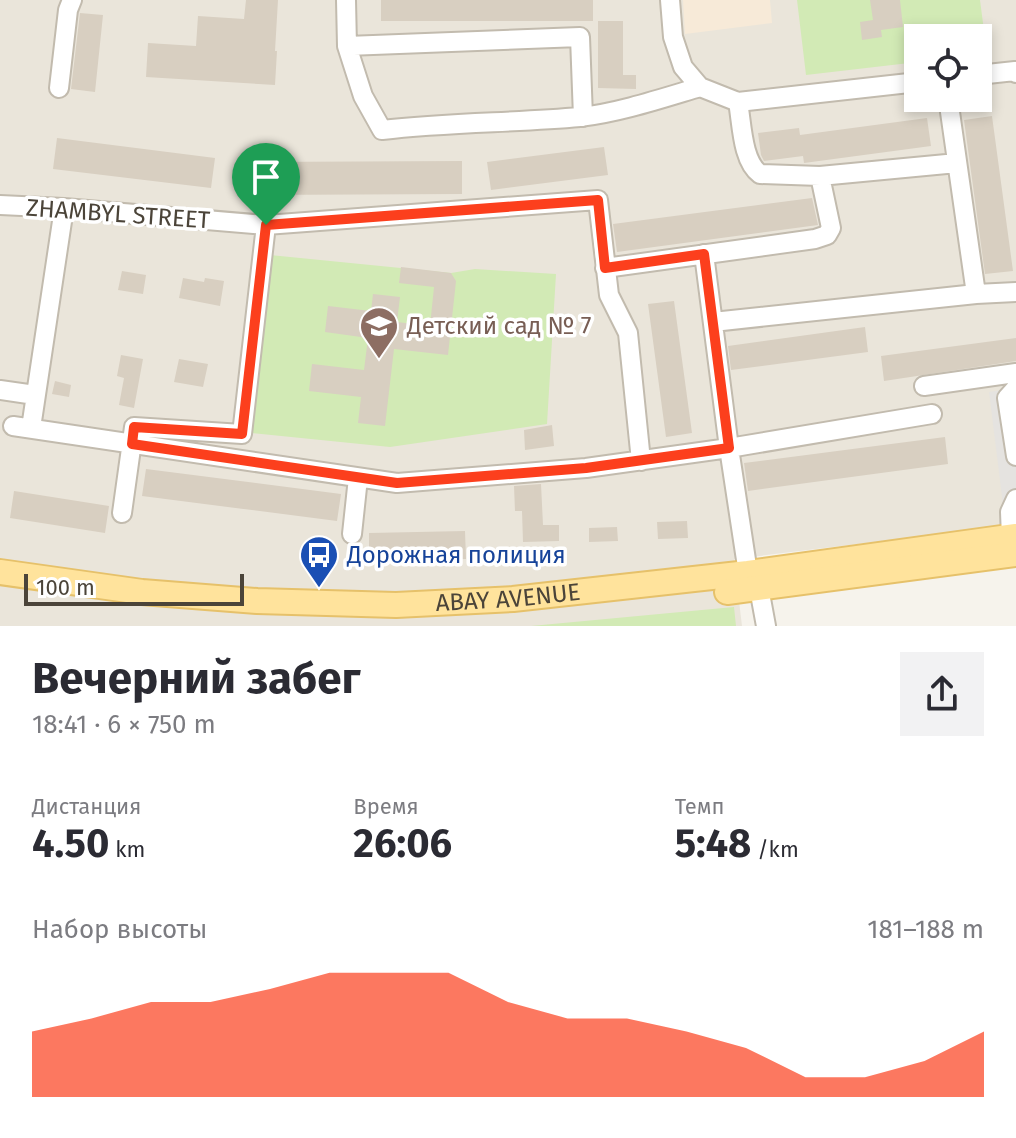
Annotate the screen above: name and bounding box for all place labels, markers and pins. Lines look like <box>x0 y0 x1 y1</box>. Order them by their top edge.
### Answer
pin <box>232 143 300 225</box>
school or university icon: Детский сад № 7 <box>358 305 400 360</box>
place label: Детский сад № 7 <box>406 312 591 340</box>
bus stop icon: Дорожная полиция <box>298 534 340 589</box>
place label: Дорожная полиция <box>346 541 566 569</box>

